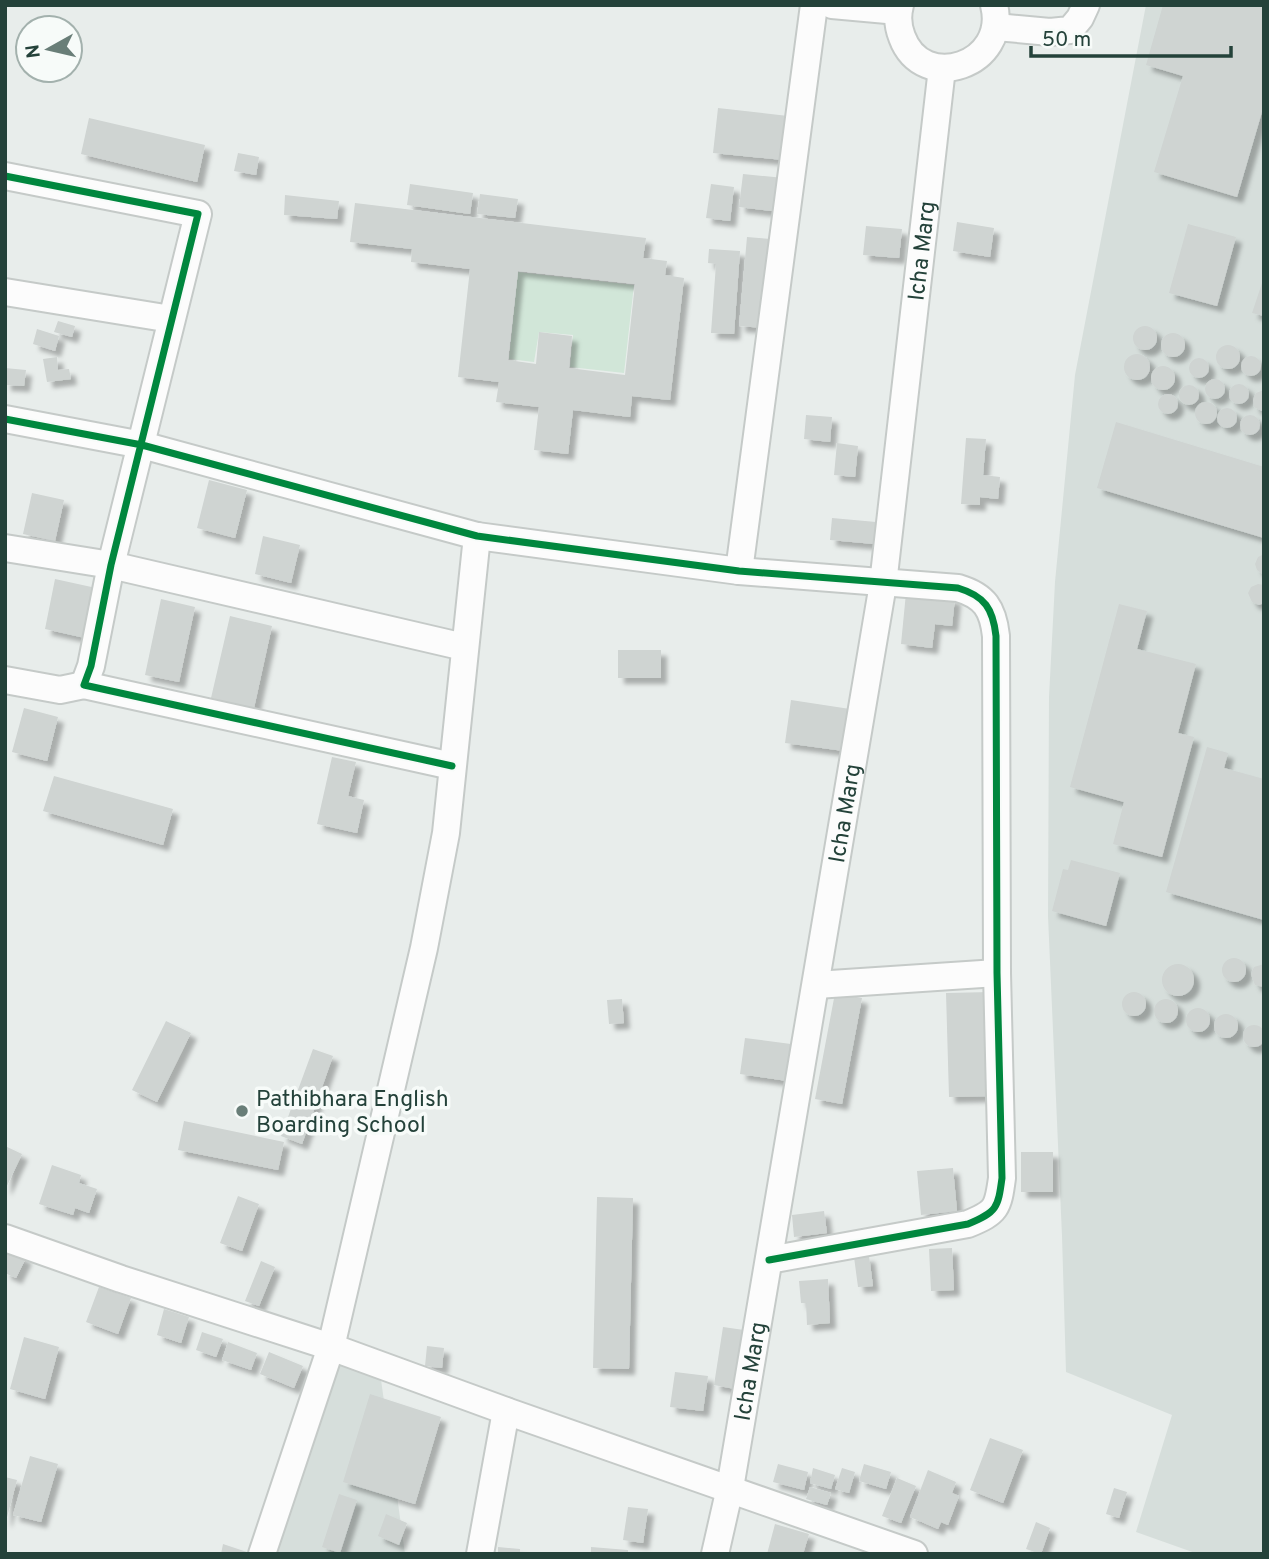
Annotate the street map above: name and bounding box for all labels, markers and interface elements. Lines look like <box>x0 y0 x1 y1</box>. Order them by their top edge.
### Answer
north arrow <box>14 14 84 84</box>
scale bar <box>1031 14 1230 58</box>
text: 50 m <box>1042 27 1091 54</box>
text: N <box>21 43 47 60</box>
street label: Icha Marg <box>903 200 944 302</box>
street label: Icha Marg <box>824 762 869 866</box>
place label: Pathibhara English Boarding School <box>256 1086 449 1141</box>
marker: Pathibhara English Boarding School <box>234 1103 250 1119</box>
street label: Icha Marg <box>730 1320 775 1424</box>

